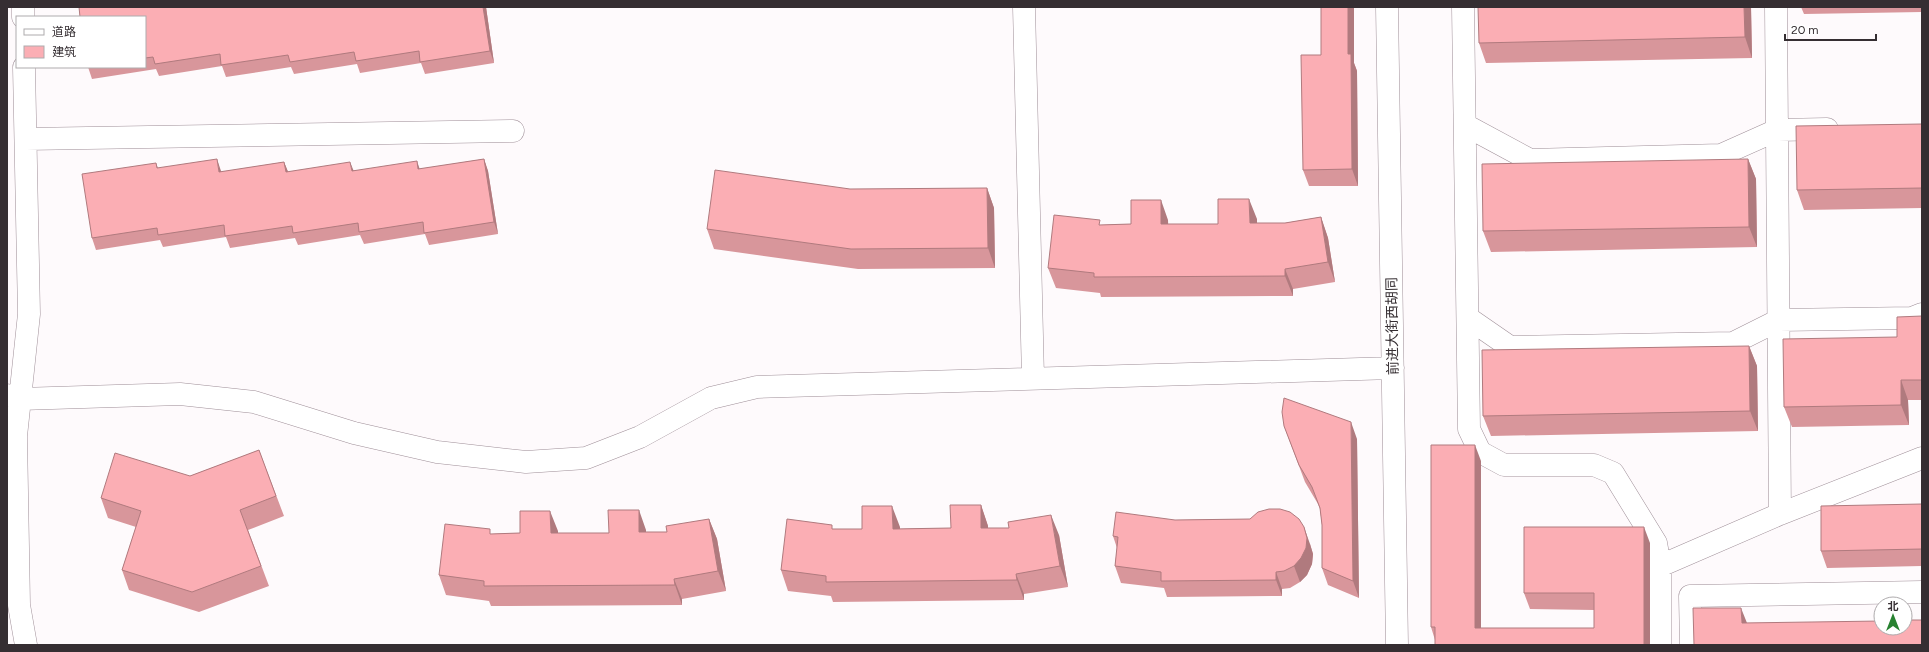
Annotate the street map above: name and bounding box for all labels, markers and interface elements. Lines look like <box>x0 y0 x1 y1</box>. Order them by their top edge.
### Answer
legend <box>16 16 146 68</box>
scale bar <box>1785 16 1876 42</box>
text: 20 m <box>1791 23 1819 37</box>
text: 道路 <box>52 25 76 39</box>
text: 建筑 <box>52 45 76 59</box>
street label: 前进大街西胡同 <box>1383 277 1402 375</box>
north arrow <box>1873 596 1913 636</box>
text: 北 <box>1888 600 1899 613</box>

